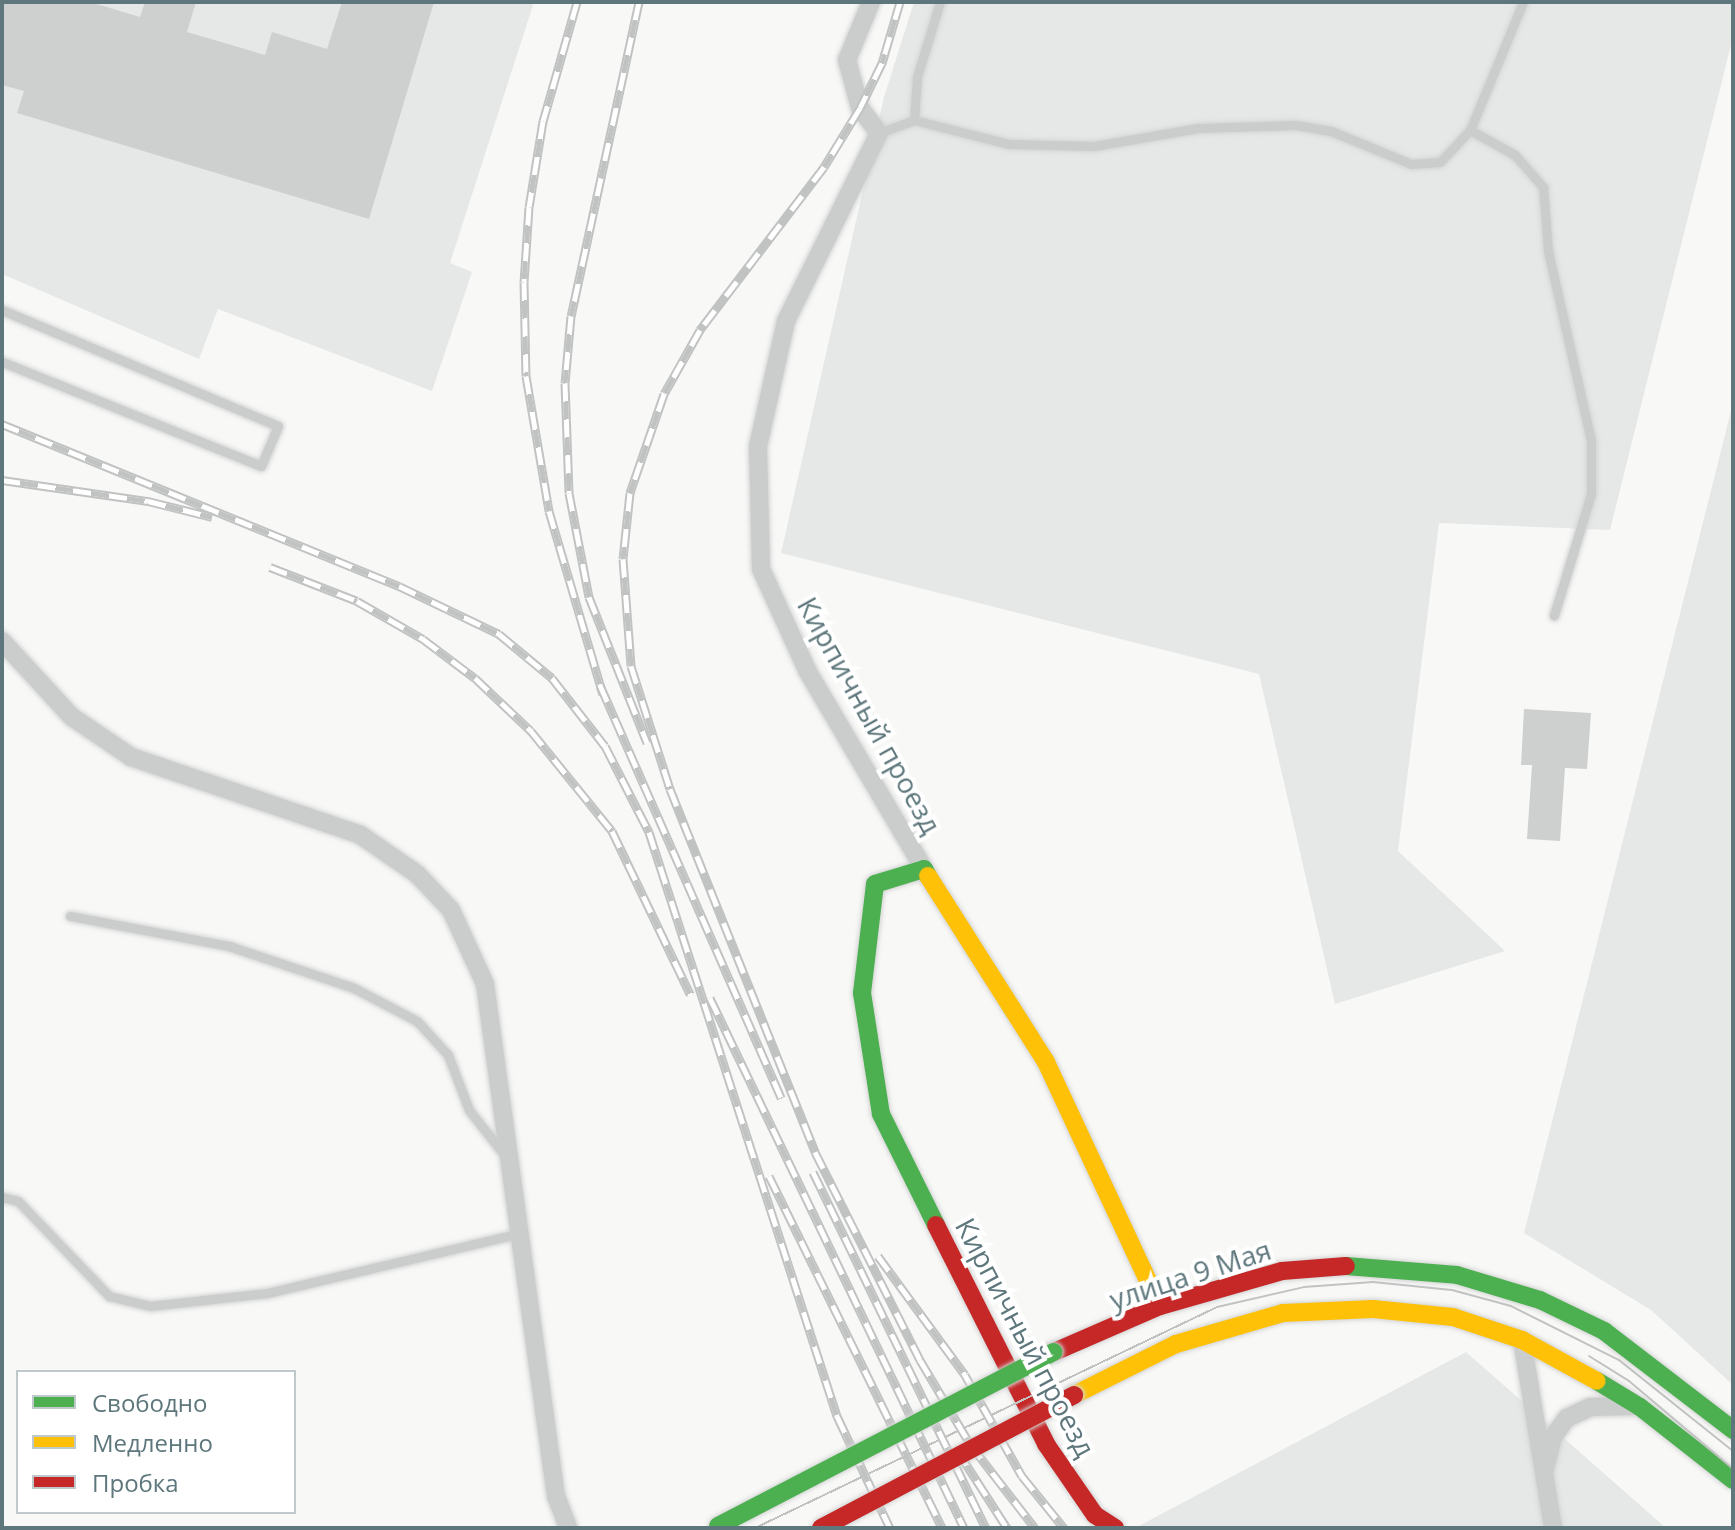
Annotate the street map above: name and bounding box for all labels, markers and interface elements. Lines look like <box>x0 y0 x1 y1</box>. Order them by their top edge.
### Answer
street label: Кирпичный проезд <box>791 591 949 839</box>
street label: Кирпичный проезд <box>949 1212 1103 1462</box>
street label: улица 9 Мая <box>1105 1232 1275 1316</box>
legend <box>16 1370 296 1514</box>
text: Свободно <box>92 1386 207 1419</box>
text: Медленно <box>92 1426 213 1459</box>
text: Пробка <box>92 1466 179 1499</box>

